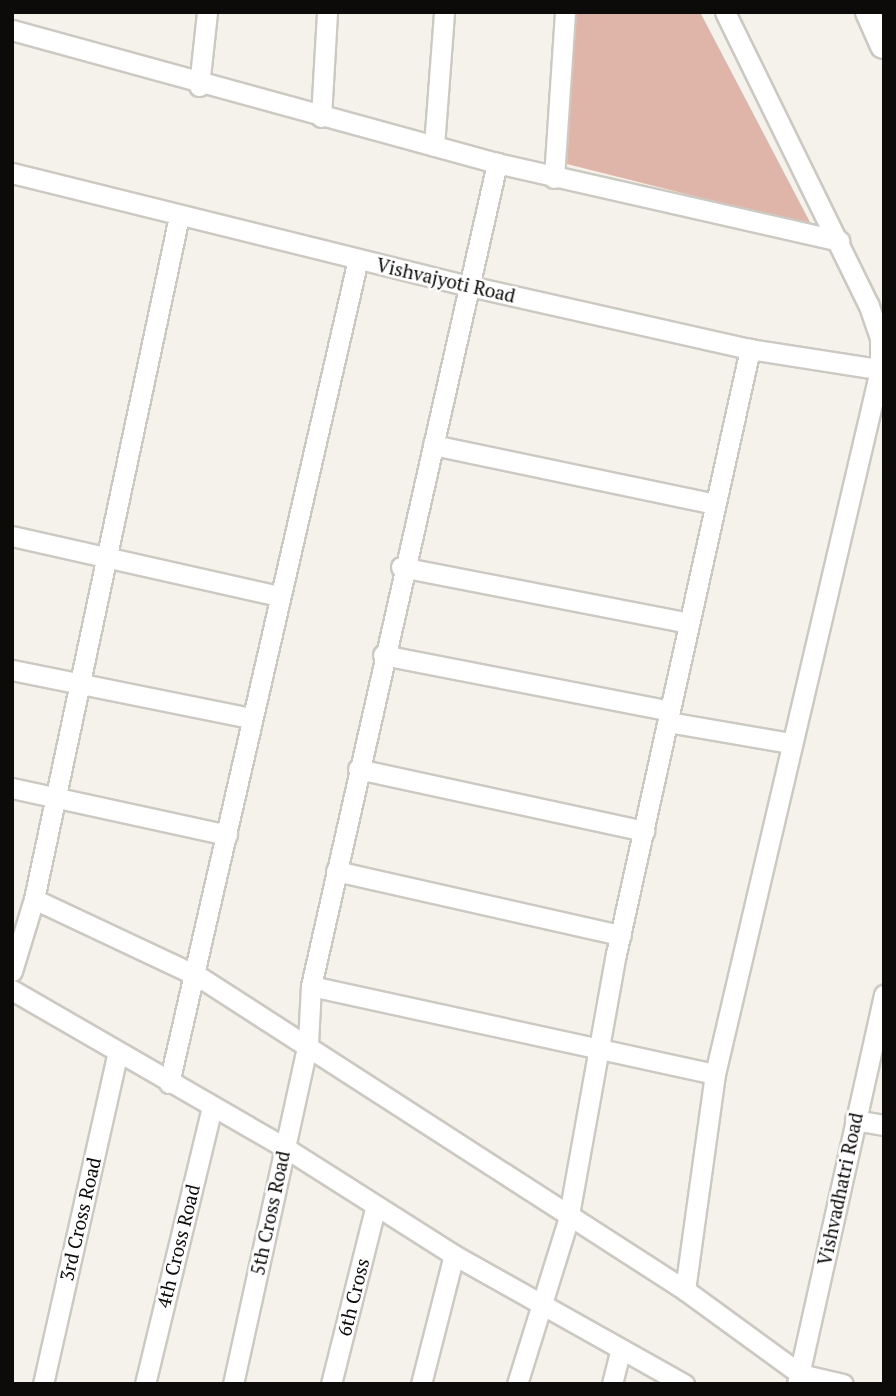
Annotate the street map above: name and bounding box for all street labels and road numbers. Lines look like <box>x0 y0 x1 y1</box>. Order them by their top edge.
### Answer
street label: Vishvajyoti Road <box>374 253 518 307</box>
street label: Vishvadhatri Road <box>813 1110 867 1268</box>
street label: 5th Cross Road <box>246 1149 294 1277</box>
street label: 3rd Cross Road <box>55 1155 105 1283</box>
street label: 4th Cross Road <box>152 1182 204 1310</box>
street label: 6th Cross <box>332 1256 374 1338</box>

